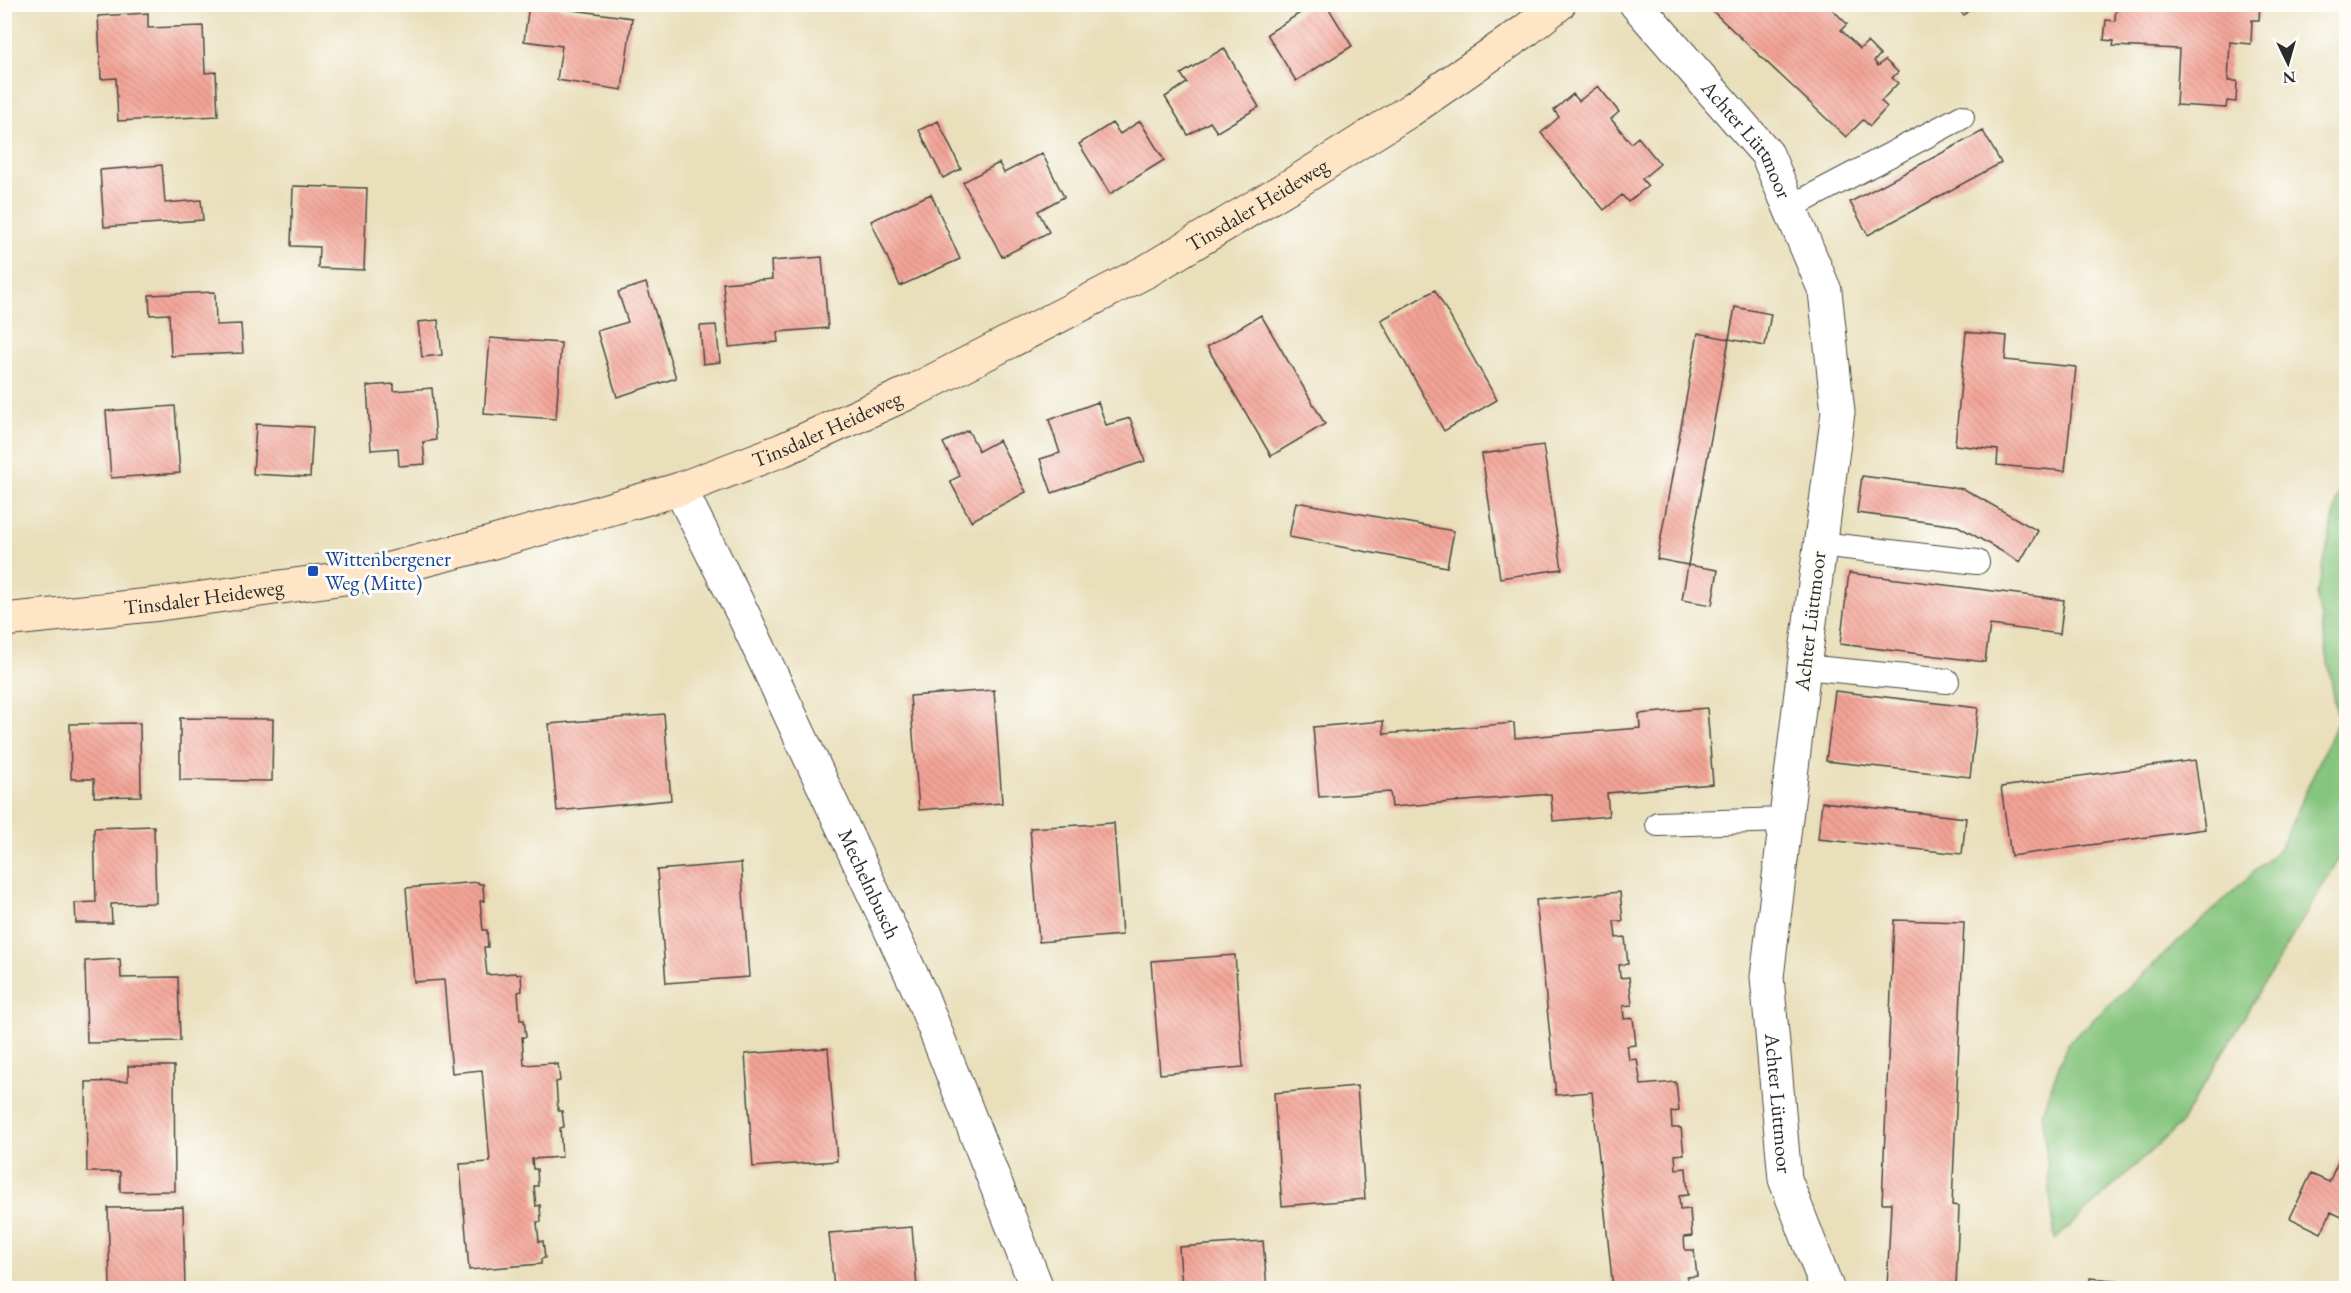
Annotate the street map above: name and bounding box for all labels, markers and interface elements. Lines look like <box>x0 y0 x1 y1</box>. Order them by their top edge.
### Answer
north arrow <box>2258 33 2318 93</box>
text: N <box>2282 66 2297 88</box>
street label: Achter Lüttmoor <box>1695 74 1798 203</box>
street label: Tinsdaler Heideweg <box>1181 151 1334 257</box>
street label: Tinsdaler Heideweg <box>748 383 907 473</box>
place label: Wittenbergener Weg (Mitte) <box>325 545 451 596</box>
street label: Achter Lüttmoor <box>1787 550 1831 693</box>
marker: Wittenbergener Weg (Mitte) <box>306 564 320 578</box>
street label: Tinsdaler Heideweg <box>122 573 286 621</box>
street label: Mechelnbusch <box>832 824 907 943</box>
street label: Achter Lüttmoor <box>1759 1031 1798 1175</box>

